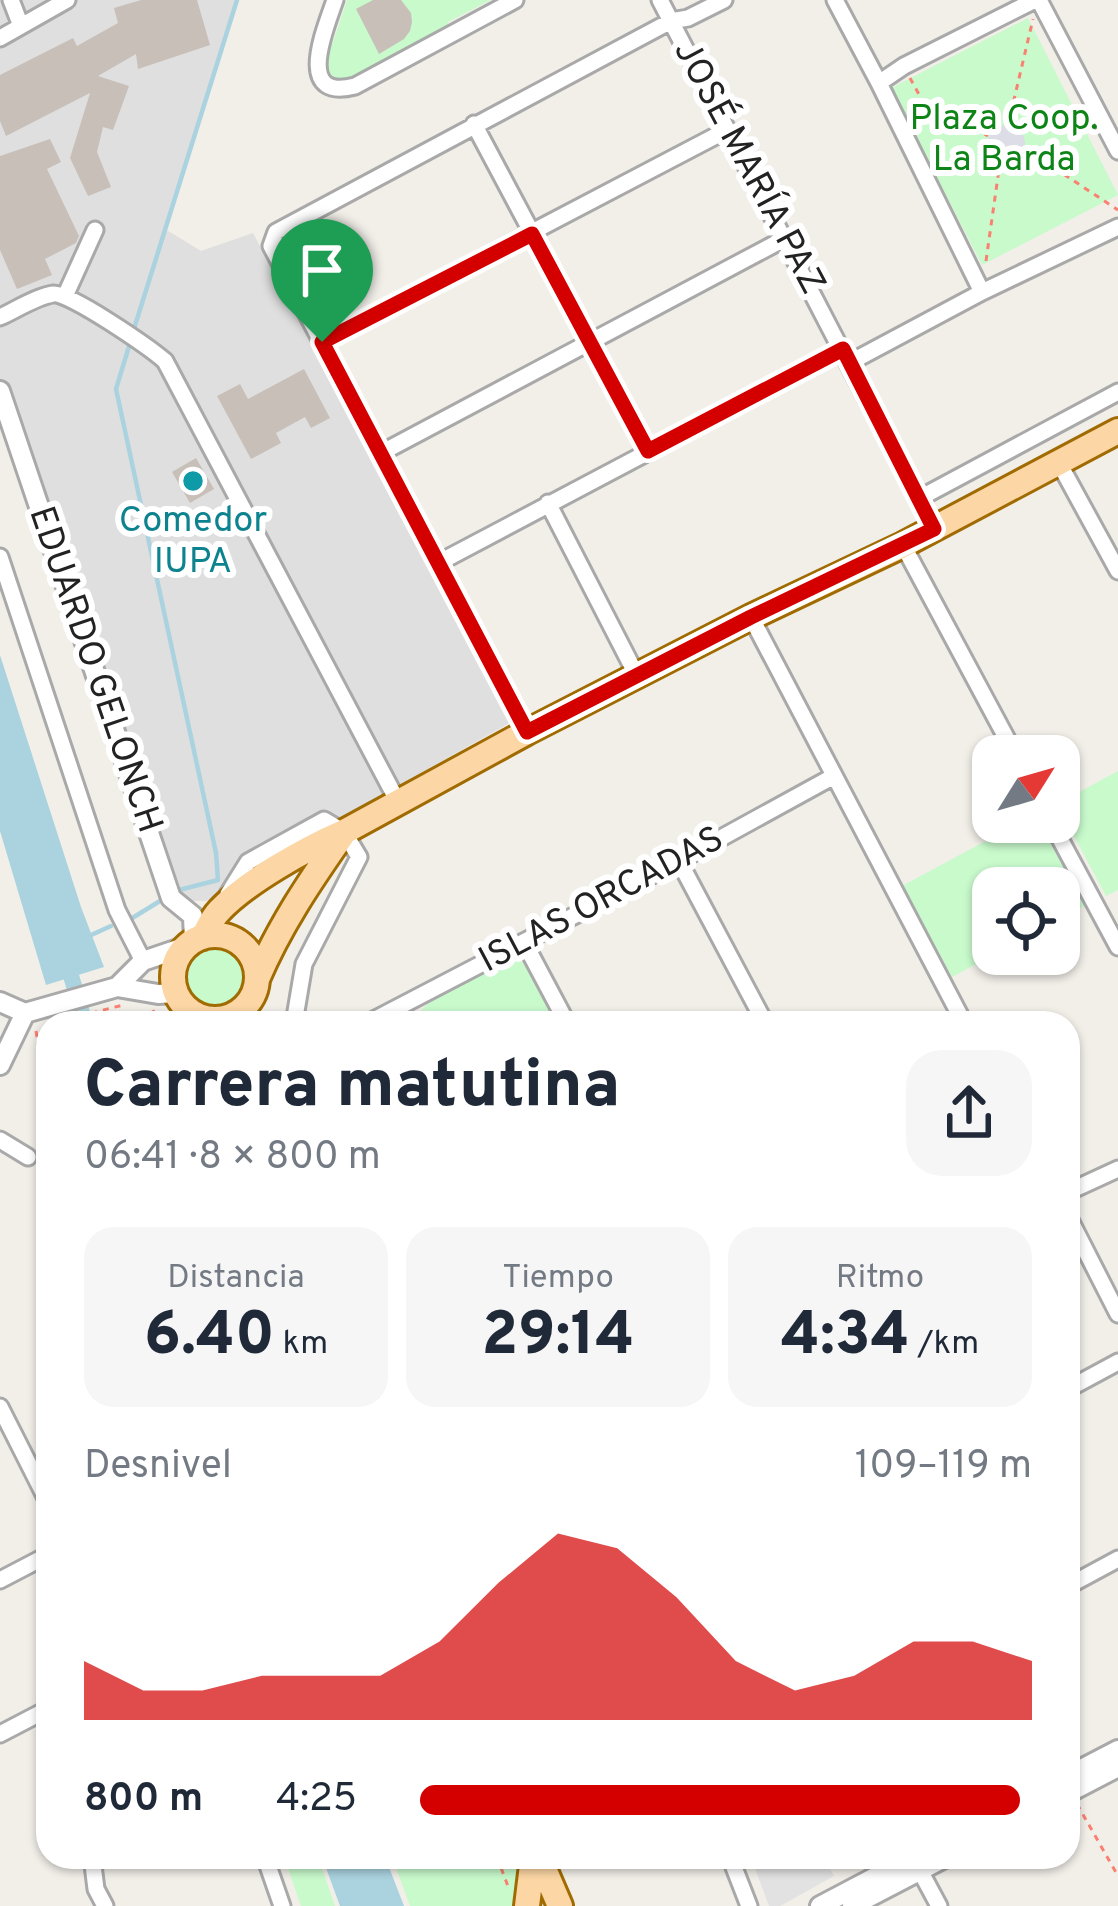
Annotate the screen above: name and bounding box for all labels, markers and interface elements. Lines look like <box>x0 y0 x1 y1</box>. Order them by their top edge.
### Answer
street label: JOSÉ MARÍA PAZ <box>662 32 836 303</box>
park label: Plaza Coop. La Barda <box>910 97 1098 184</box>
pin <box>271 219 373 342</box>
icon: arrive <box>289 237 355 303</box>
marker: Comedor IUPA <box>180 468 206 494</box>
place label: Comedor IUPA <box>119 499 267 586</box>
street label: EDUARDO GELONCH <box>17 501 171 839</box>
north arrow <box>972 735 1080 843</box>
map controls <box>972 735 1080 975</box>
street label: ISLAS ORCADAS <box>472 817 732 985</box>
button: locate <box>972 867 1080 975</box>
text: Carrera matutina <box>84 1047 620 1130</box>
button: share <box>906 1050 1032 1176</box>
text: 06:41 · 8 × 800 m <box>84 1134 381 1183</box>
text: Distancia <box>167 1258 305 1300</box>
text: Tiempo <box>502 1258 614 1300</box>
text: Ritmo <box>836 1258 924 1300</box>
text: 6.40 <box>144 1300 275 1376</box>
text: 29:14 <box>482 1300 634 1376</box>
text: 4:34 <box>781 1300 910 1376</box>
text: km <box>275 1324 328 1366</box>
text: /km <box>910 1324 979 1366</box>
text: Desnivel <box>84 1443 232 1492</box>
text: 109–119 m <box>855 1443 1032 1492</box>
text: 800 m <box>84 1776 203 1825</box>
text: 4:25 <box>276 1776 357 1825</box>

